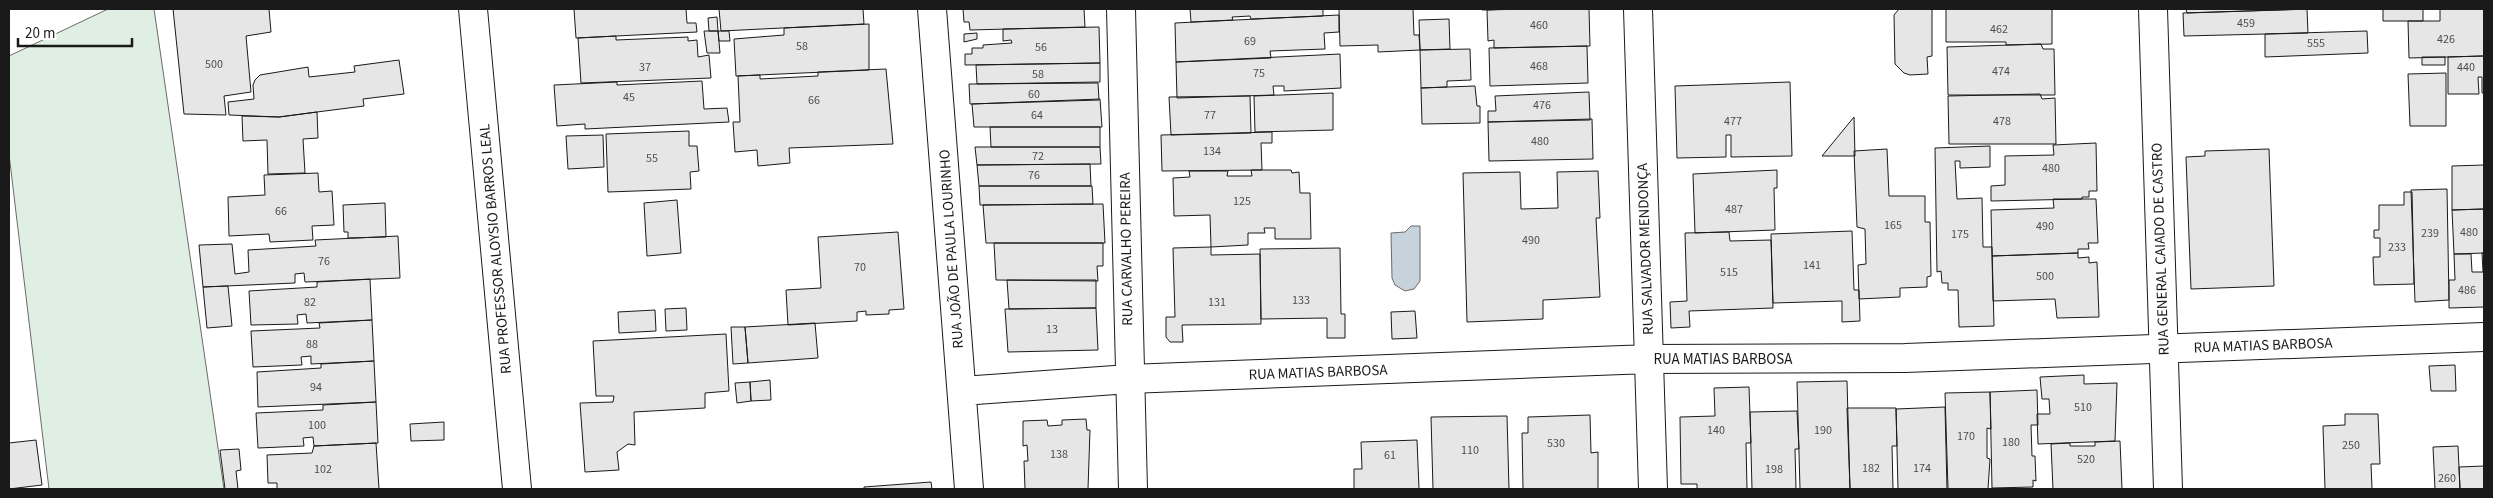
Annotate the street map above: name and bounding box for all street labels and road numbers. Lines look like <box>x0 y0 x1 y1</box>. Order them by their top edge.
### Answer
street label: RUA PROFESSOR ALOYSIO BARROS LEAL <box>474 123 517 375</box>
street label: RUA GENERAL CAIADO DE CASTRO <box>2146 142 2175 356</box>
street label: RUA JOÃO DE PAULA LOURINHO <box>934 149 969 349</box>
street label: RUA SALVADOR MENDONÇA <box>1632 162 1659 335</box>
street label: RUA CARVALHO PEREIRA <box>1115 171 1138 326</box>
street label: RUA MATIAS BARBOSA <box>2193 333 2334 358</box>
street label: RUA MATIAS BARBOSA <box>1654 349 1793 370</box>
street label: RUA MATIAS BARBOSA <box>1248 360 1389 385</box>

